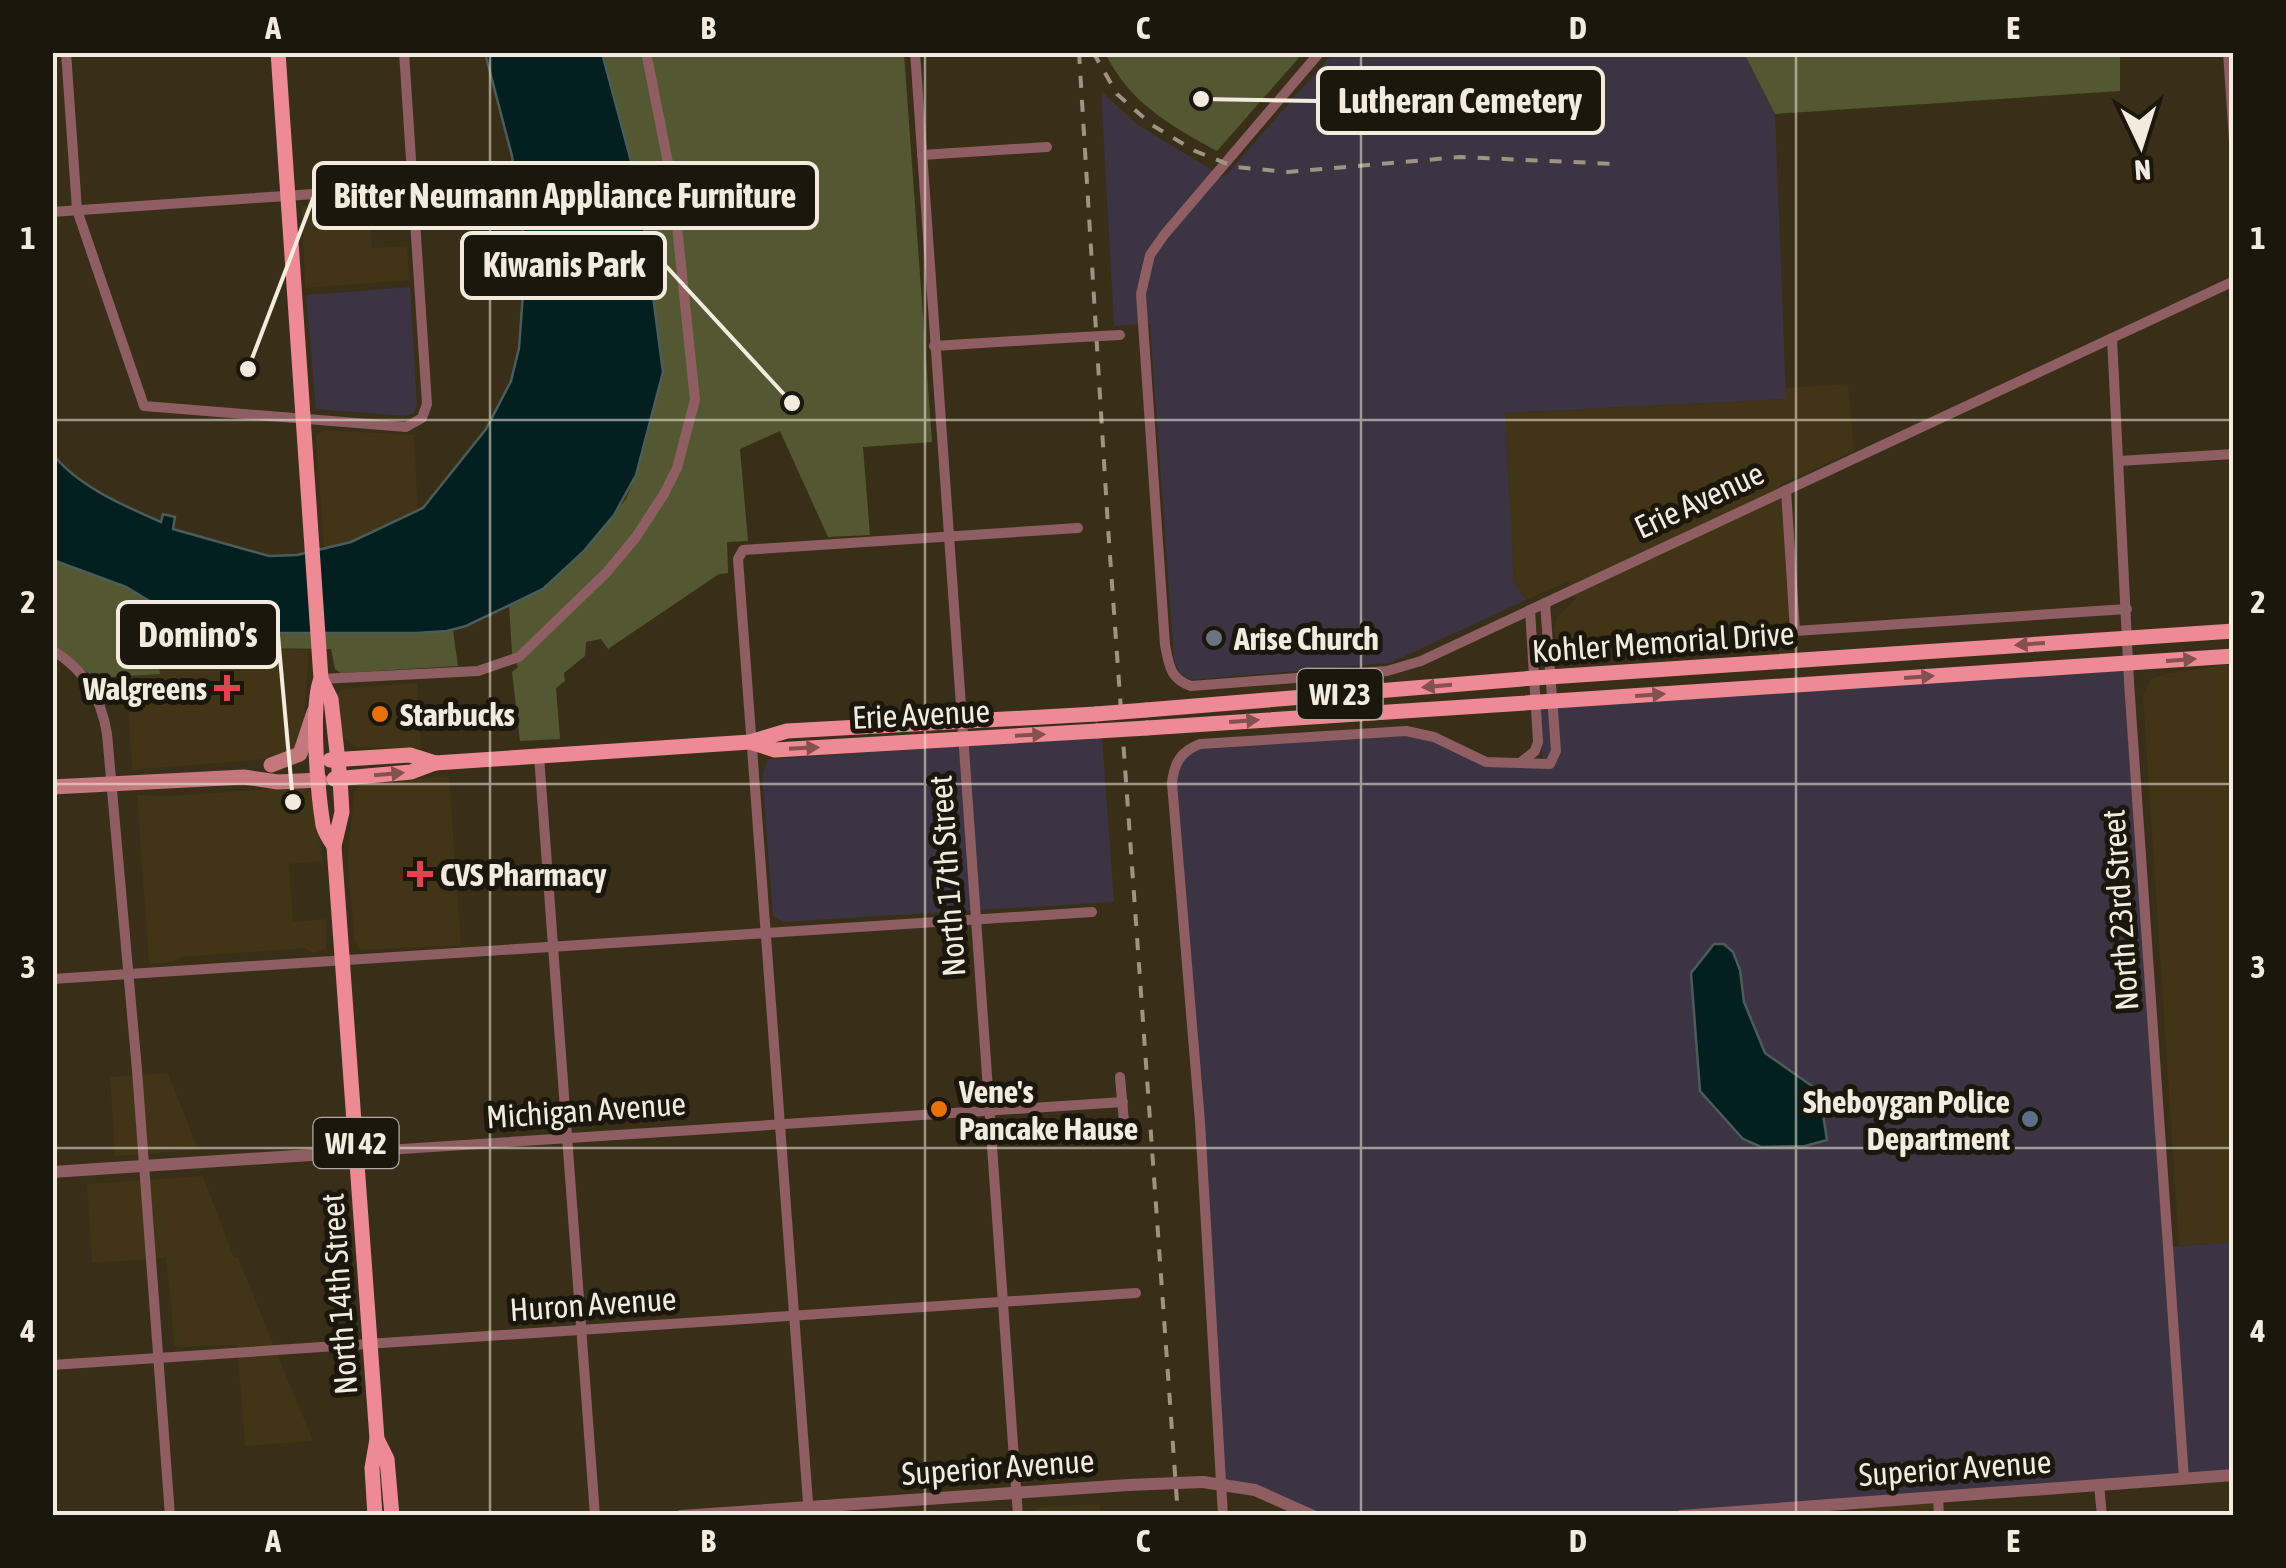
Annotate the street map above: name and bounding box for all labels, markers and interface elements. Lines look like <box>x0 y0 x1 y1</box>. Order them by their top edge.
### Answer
text: A <box>264 9 281 46</box>
text: B <box>700 9 716 46</box>
text: C <box>1136 9 1151 46</box>
text: D <box>1569 9 1587 46</box>
text: E <box>2006 9 2020 46</box>
callout: Lutheran Cemetery <box>1318 68 1603 133</box>
text: Lutheran Cemetery <box>1338 80 1583 120</box>
north arrow <box>2091 95 2191 195</box>
text: N <box>2133 153 2152 186</box>
callout: Bitter Neumann Appliance Furniture <box>314 163 817 228</box>
text: Bitter Neumann Appliance Furniture <box>334 175 796 215</box>
text: 1 <box>20 219 36 256</box>
text: 1 <box>2250 219 2266 256</box>
callout: Kiwanis Park <box>462 233 665 298</box>
text: Kiwanis Park <box>483 244 646 284</box>
street label: Erie Avenue <box>1629 454 1769 546</box>
text: 2 <box>20 583 36 620</box>
text: 2 <box>2250 583 2266 620</box>
callout: Domino's <box>118 602 278 667</box>
text: Domino's <box>138 614 258 654</box>
street label: Kohler Memorial Drive <box>1531 614 1795 670</box>
place label: Arise Church <box>1233 620 1379 657</box>
marker: Arise Church <box>1203 627 1225 649</box>
one-way arrow <box>2014 636 2046 652</box>
one-way arrow <box>2165 652 2197 668</box>
road number: WI 23 <box>1298 669 1382 719</box>
one-way arrow <box>1903 669 1935 685</box>
place label: Walgreens <box>82 670 207 707</box>
marker: Walgreens <box>216 677 238 699</box>
one-way arrow <box>1421 679 1452 695</box>
one-way arrow <box>1634 687 1666 703</box>
street label: Erie Avenue <box>851 692 991 736</box>
place label: Starbucks <box>400 696 515 733</box>
marker: Starbucks <box>369 703 391 725</box>
one-way arrow <box>1229 713 1261 729</box>
one-way arrow <box>1014 727 1046 743</box>
one-way arrow <box>789 740 821 756</box>
one-way arrow <box>373 766 405 782</box>
street label: North 17th Street <box>922 774 972 978</box>
street label: North 23rd Street <box>2095 808 2145 1012</box>
place label: CVS Pharmacy <box>440 856 607 893</box>
marker: CVS Pharmacy <box>409 863 431 885</box>
text: 3 <box>20 948 36 985</box>
text: 3 <box>2250 948 2266 985</box>
place label: Vene's Pancake Hause <box>958 1073 1138 1147</box>
place label: Sheboygan Police Department <box>1803 1083 2011 1157</box>
street label: Michigan Avenue <box>485 1085 687 1135</box>
marker: Vene's Pancake Hause <box>928 1098 950 1120</box>
marker: Sheboygan Police Department <box>2019 1108 2041 1130</box>
road number: WI 42 <box>314 1118 398 1168</box>
street label: North 14th Street <box>314 1192 364 1396</box>
street label: Huron Avenue <box>508 1280 678 1328</box>
text: 4 <box>19 1312 36 1349</box>
text: 4 <box>2249 1312 2266 1349</box>
street label: Superior Avenue <box>901 1442 1095 1492</box>
street label: Superior Avenue <box>1858 1443 2052 1493</box>
text: A <box>264 1522 281 1559</box>
text: B <box>700 1522 716 1559</box>
text: C <box>1136 1522 1151 1559</box>
text: D <box>1569 1522 1587 1559</box>
text: E <box>2006 1522 2020 1559</box>

